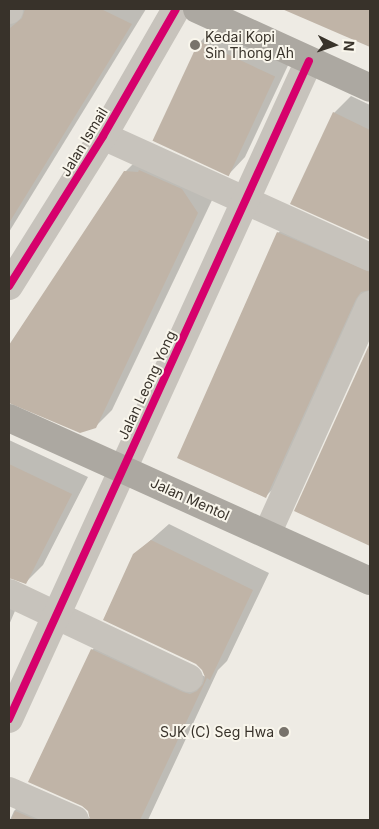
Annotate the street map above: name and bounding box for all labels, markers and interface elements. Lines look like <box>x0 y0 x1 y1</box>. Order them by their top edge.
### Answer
north arrow <box>309 20 359 70</box>
place label: Kedai Kopi Sin Thong Ah <box>205 29 294 62</box>
marker: Kedai Kopi Sin Thong Ah <box>189 39 201 51</box>
text: N <box>341 40 358 52</box>
street label: Jalan Ismail <box>57 105 111 179</box>
street label: Jalan Leong Yong <box>114 328 180 442</box>
street label: Jalan Mentol <box>148 474 232 524</box>
place label: SJK (C) Seg Hwa <box>160 724 274 740</box>
marker: SJK (C) Seg Hwa <box>278 726 290 738</box>

